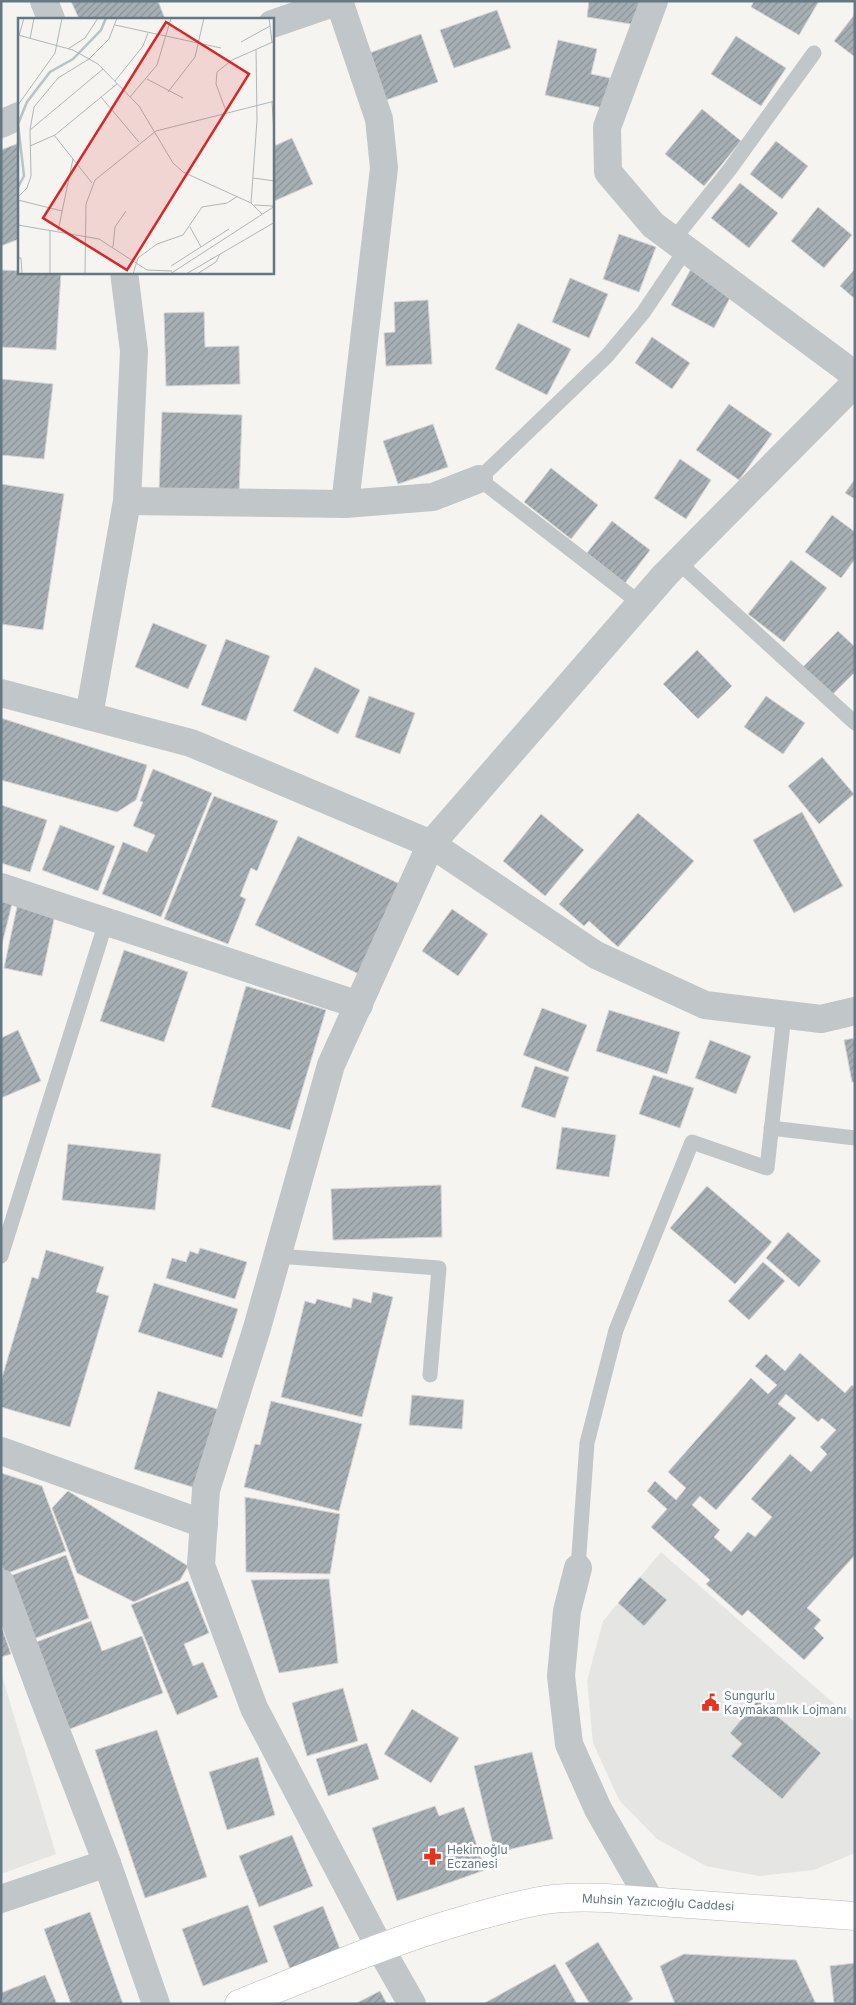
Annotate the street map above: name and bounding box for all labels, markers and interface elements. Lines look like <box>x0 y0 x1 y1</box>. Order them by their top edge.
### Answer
inset map <box>18 18 274 274</box>
place label: Sungurlu Kaymakamlık Lojmanı <box>724 1688 846 1717</box>
public building icon: Sungurlu Kaymakamlık Lojmanı <box>700 1692 720 1712</box>
place label: Hekimoğlu Eczanesi <box>447 1842 507 1871</box>
pharmacy icon: Hekimoğlu Eczanesi <box>423 1846 443 1866</box>
street label: Muhsin Yazıcıoğlu Caddesi <box>581 1891 735 1913</box>

